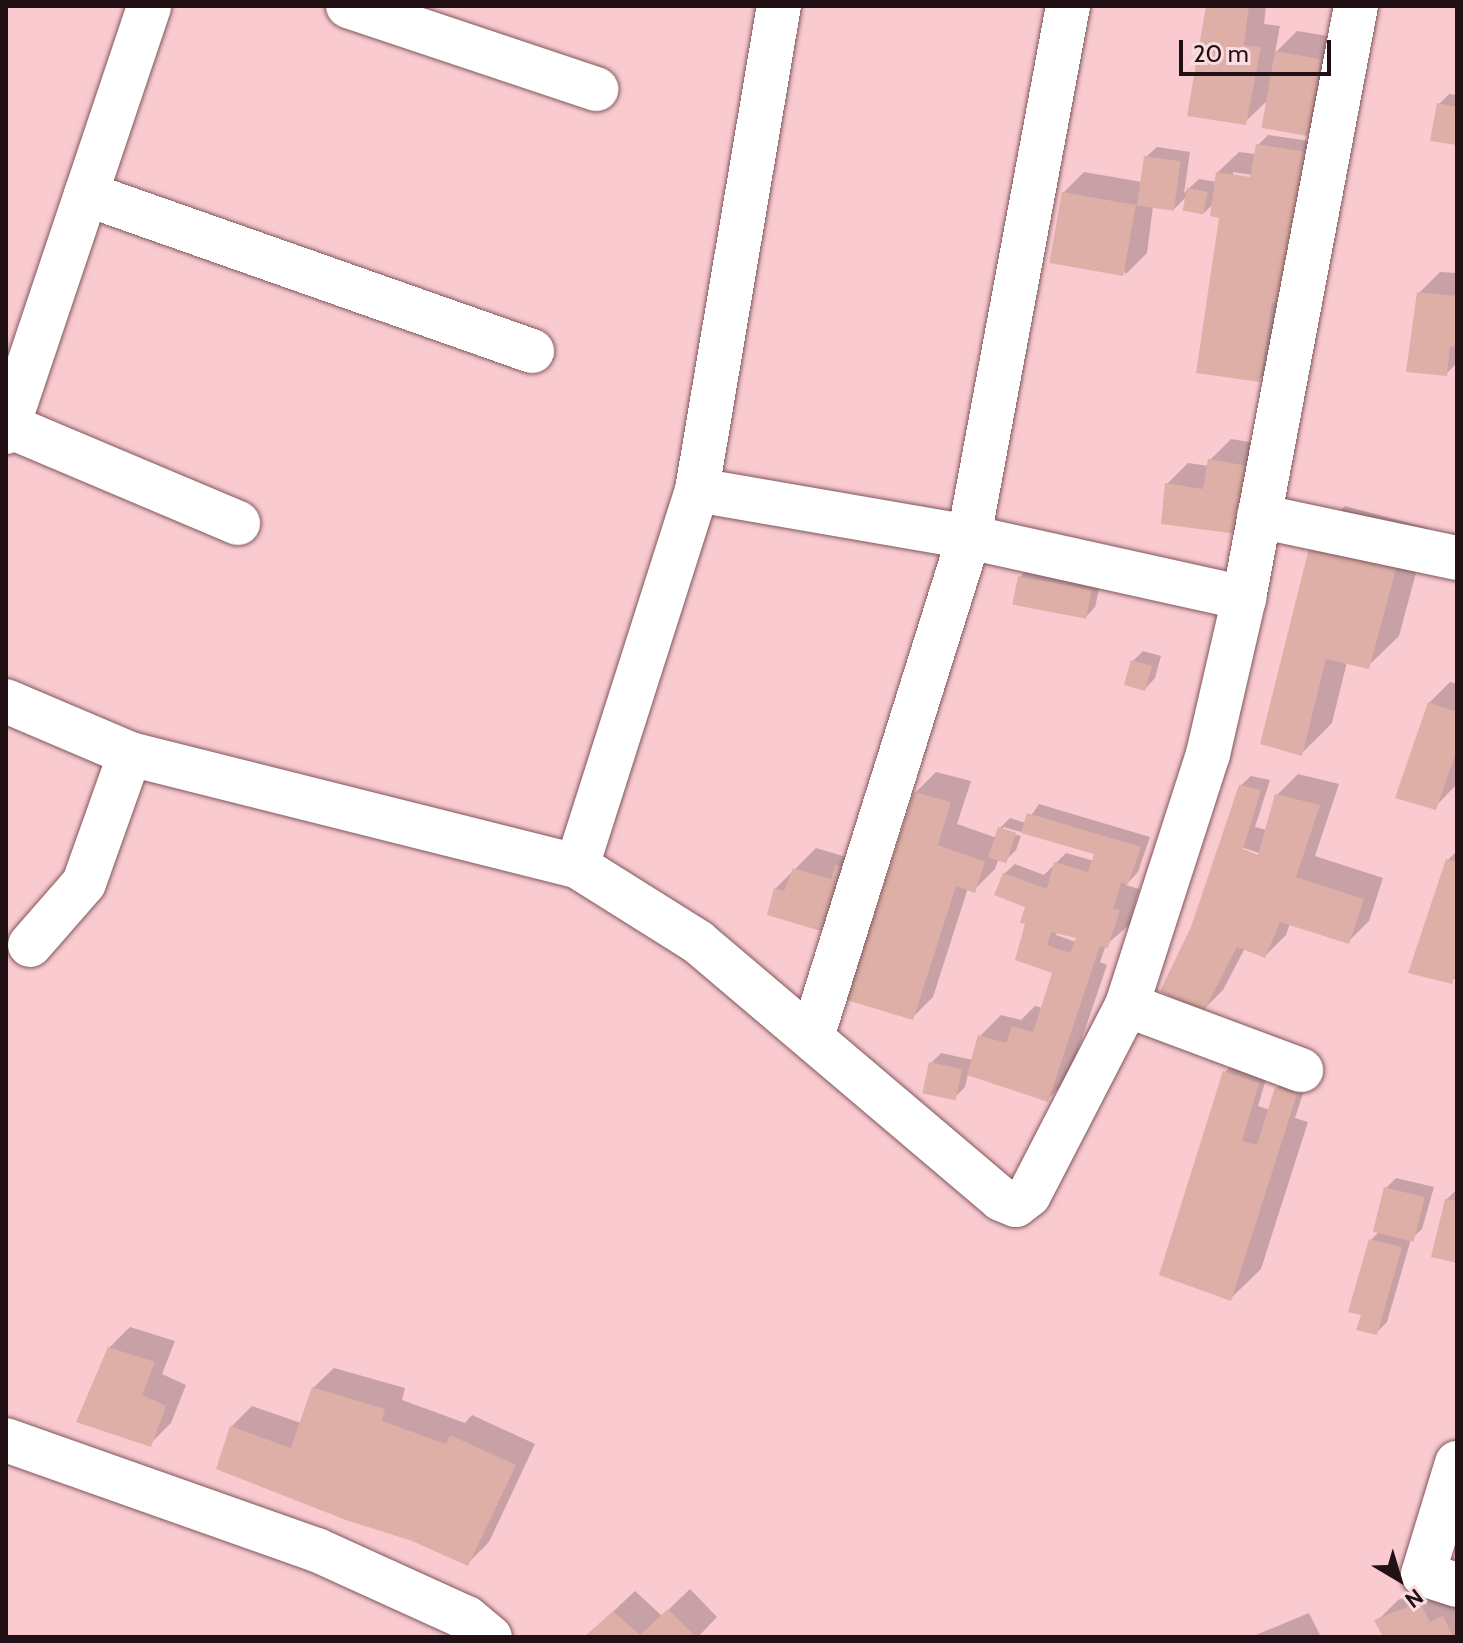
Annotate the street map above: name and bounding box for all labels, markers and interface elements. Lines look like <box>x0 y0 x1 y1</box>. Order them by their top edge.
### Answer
scale bar <box>1183 24 1335 74</box>
text: 20 m <box>1193 39 1249 68</box>
north arrow <box>1359 1539 1439 1619</box>
text: N <box>1400 1583 1429 1614</box>

